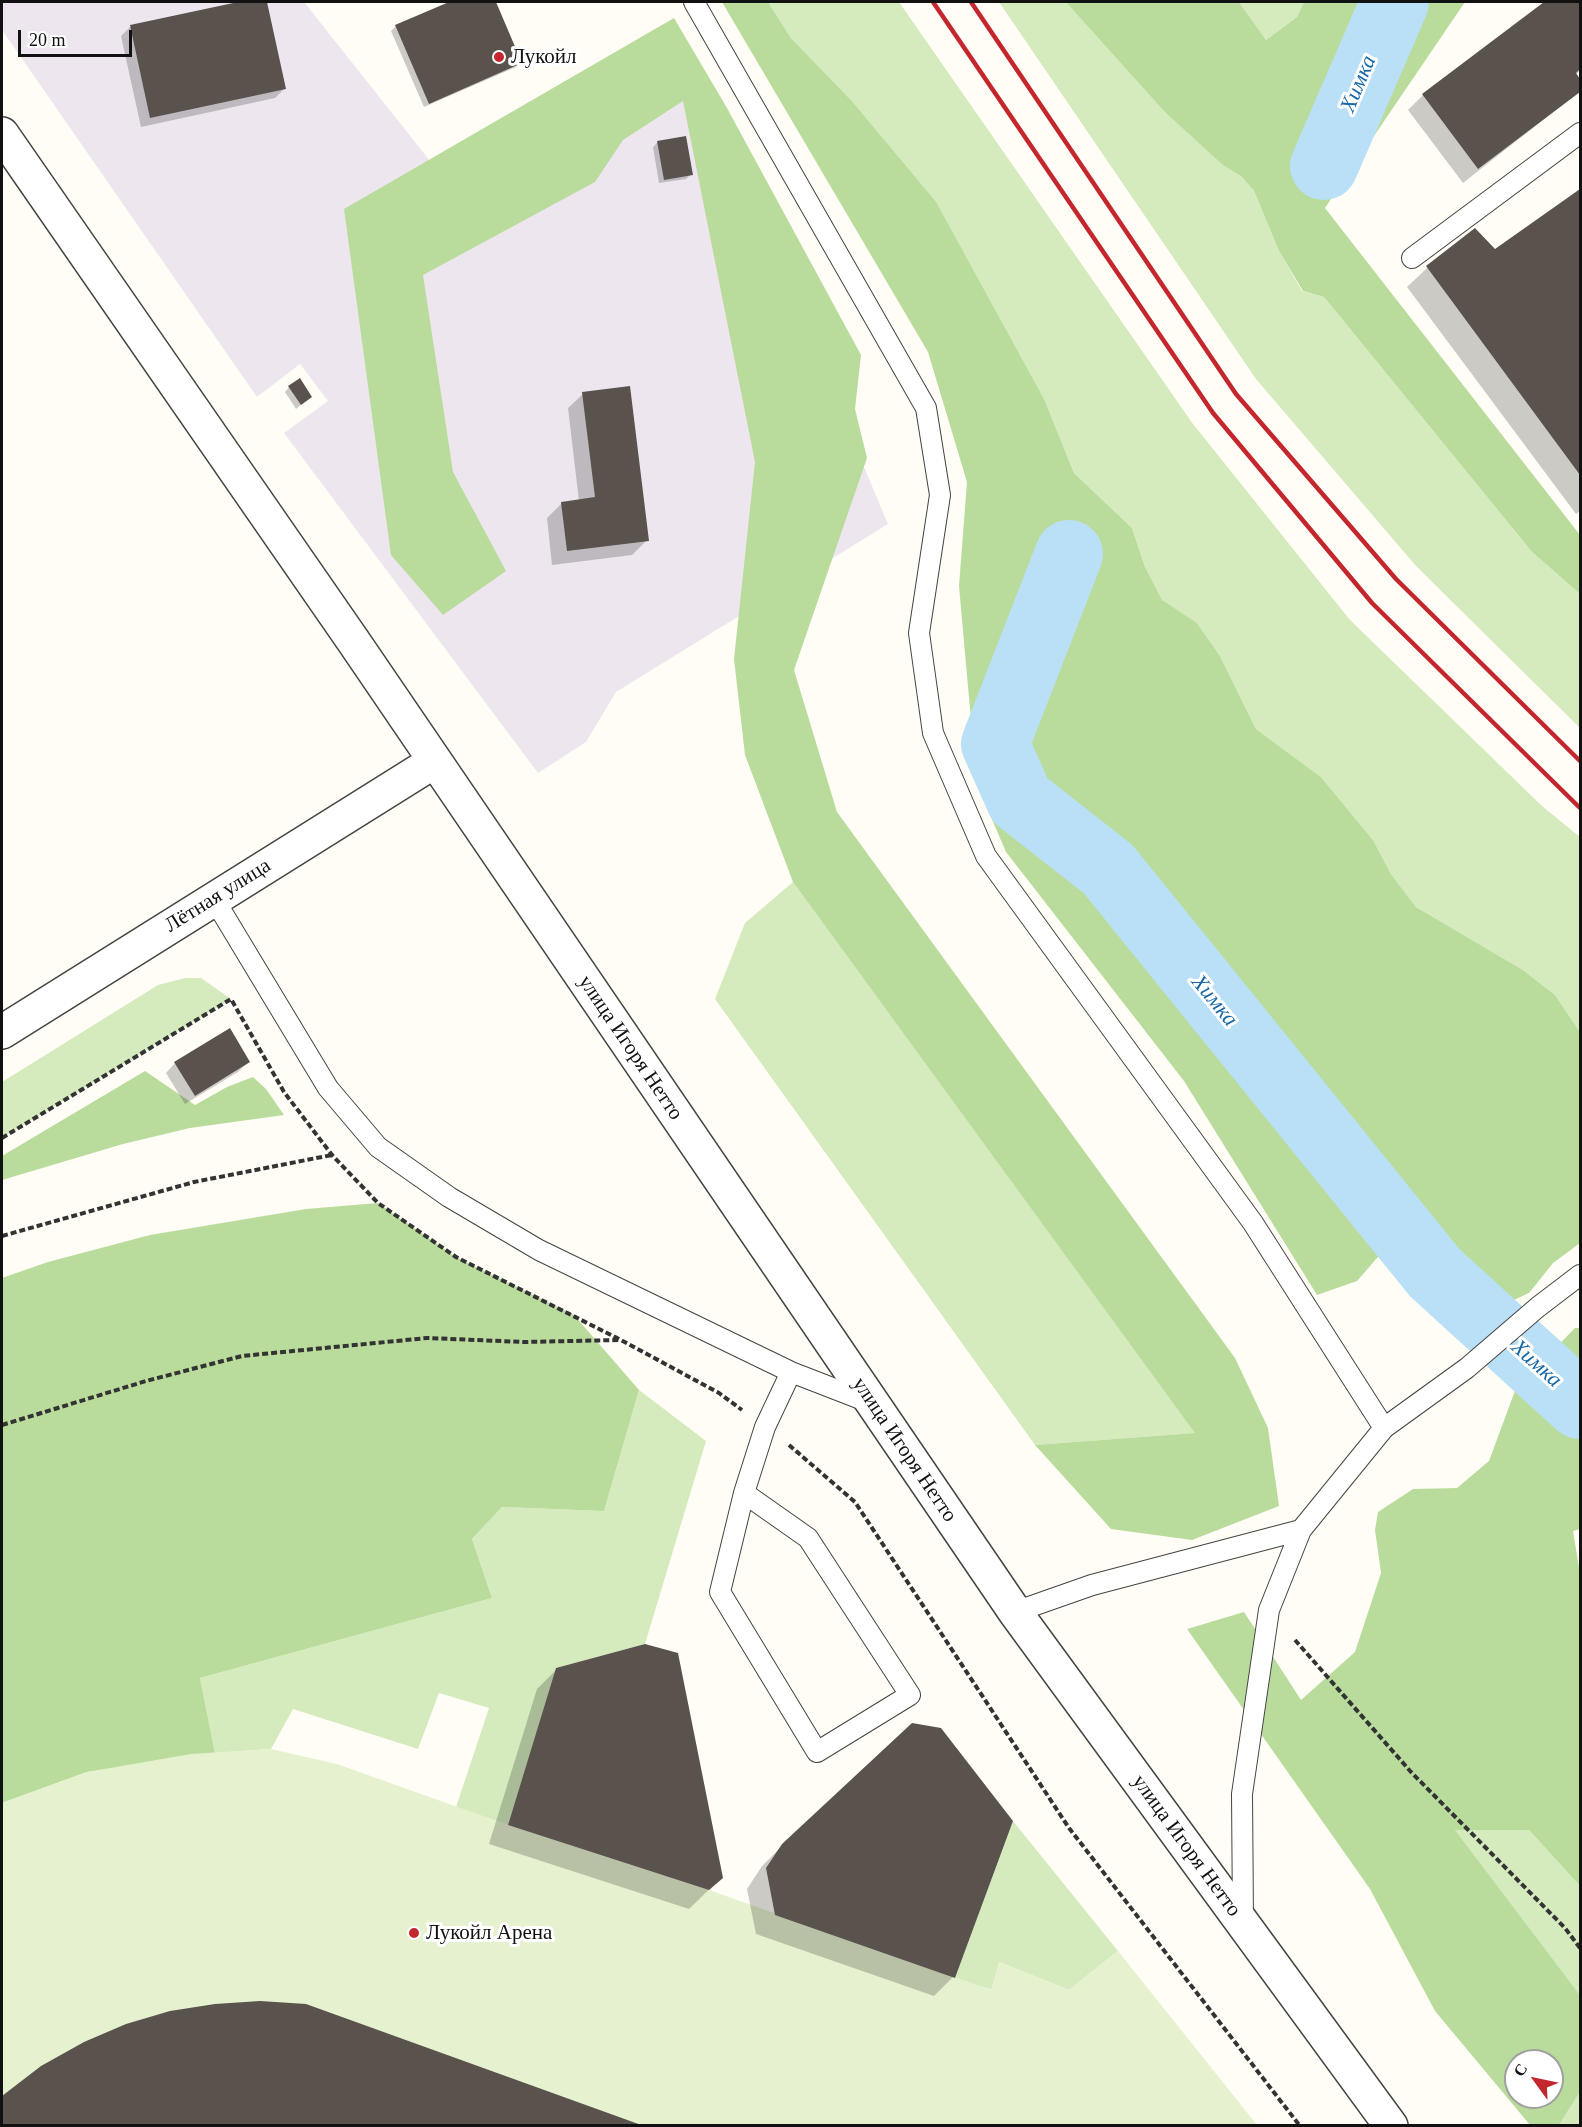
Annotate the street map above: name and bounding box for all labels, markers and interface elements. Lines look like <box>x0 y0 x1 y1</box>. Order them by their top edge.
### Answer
scale bar <box>21 18 135 56</box>
text: 20 m <box>29 30 66 50</box>
place label: Лукойл <box>511 44 577 70</box>
marker: Лукойл <box>492 50 506 64</box>
water label: Химка <box>1335 52 1383 116</box>
street label: Лётная улица <box>160 854 276 938</box>
water label: Химка <box>1185 970 1243 1032</box>
street label: улица Игоря Нетто <box>572 971 688 1125</box>
water label: Химка <box>1505 1334 1567 1394</box>
street label: улица Игоря Нетто <box>846 1373 962 1527</box>
street label: улица Игоря Нетто <box>1126 1770 1246 1922</box>
place label: Лукойл Арена <box>426 1920 552 1946</box>
marker: Лукойл Арена <box>407 1926 421 1940</box>
north arrow <box>1504 2049 1564 2109</box>
text: С <box>1510 2061 1530 2079</box>

